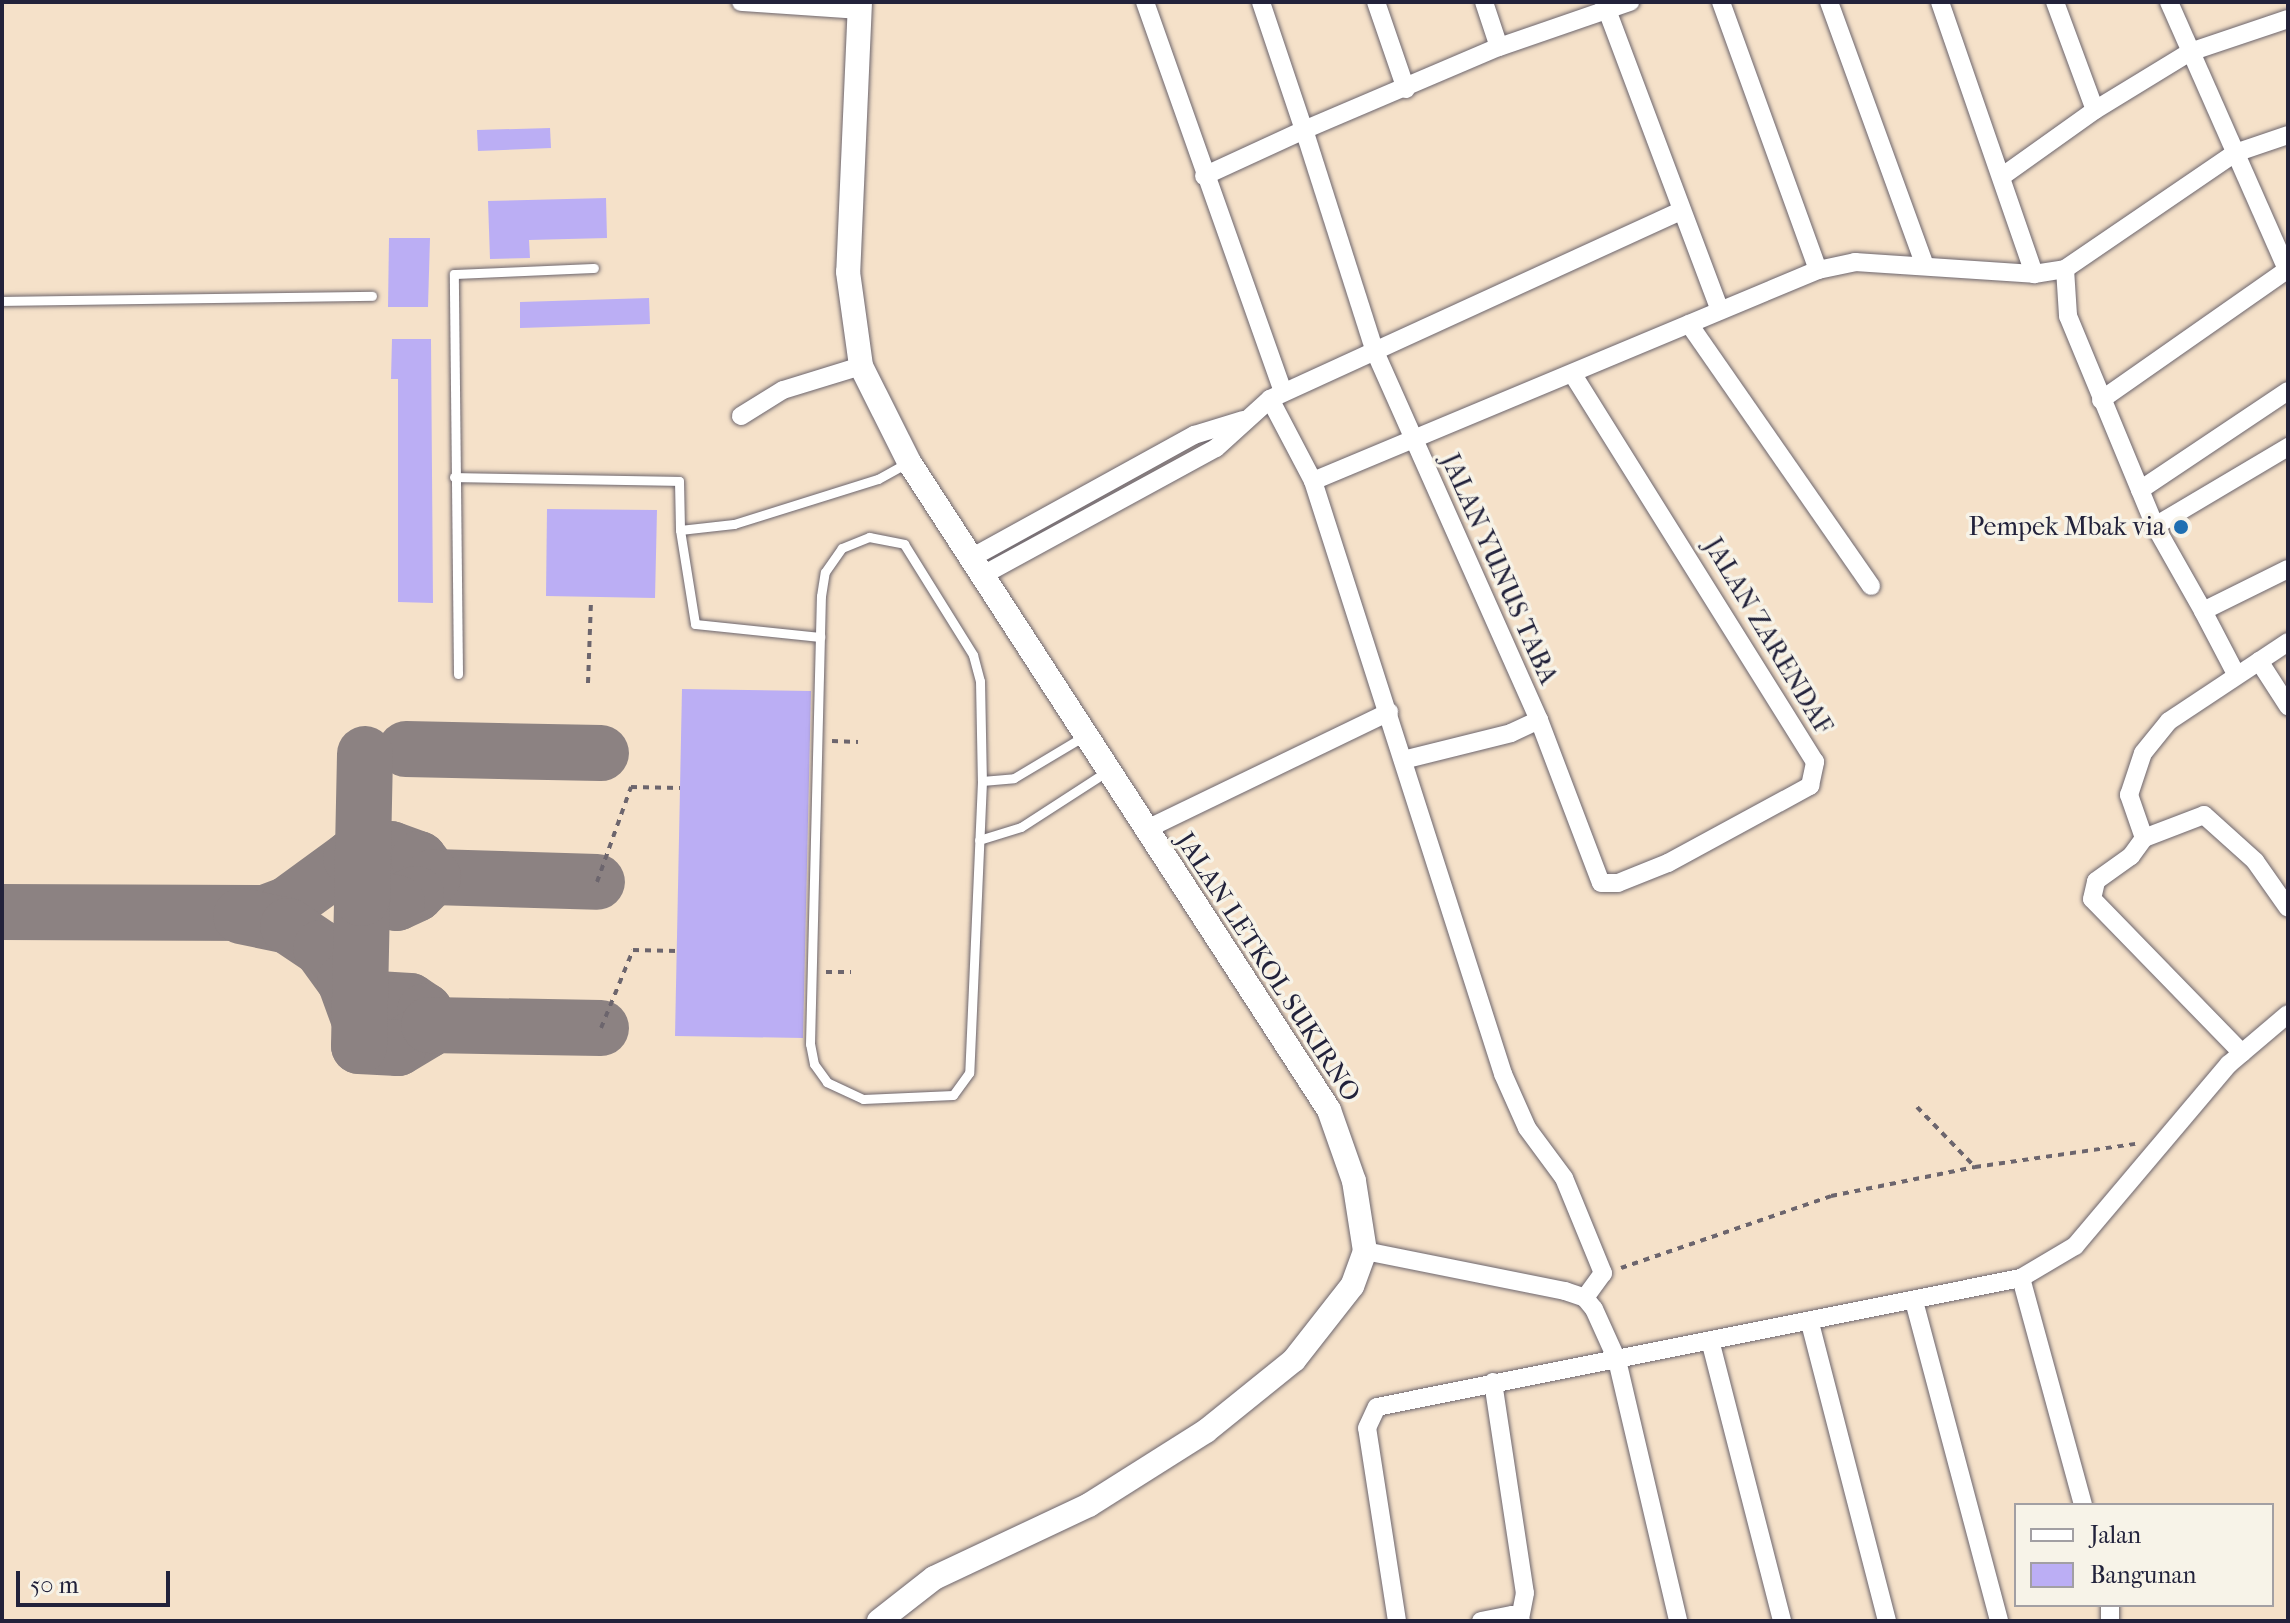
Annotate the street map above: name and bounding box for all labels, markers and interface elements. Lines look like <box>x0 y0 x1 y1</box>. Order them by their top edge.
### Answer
street label: JALAN YUNUS TABA <box>1434 449 1564 689</box>
place label: Pempek Mbak via <box>1968 511 2165 543</box>
marker: Pempek Mbak via <box>2172 518 2190 536</box>
street label: JALAN ZARENDAF <box>1697 532 1839 740</box>
street label: JALAN LETKOL SUKIRNO <box>1169 827 1367 1107</box>
legend <box>2014 1503 2274 1607</box>
text: Jalan <box>2090 1521 2141 1549</box>
scale bar <box>20 1555 174 1605</box>
text: Bangunan <box>2090 1561 2196 1589</box>
text: 50 m <box>30 1571 79 1599</box>

